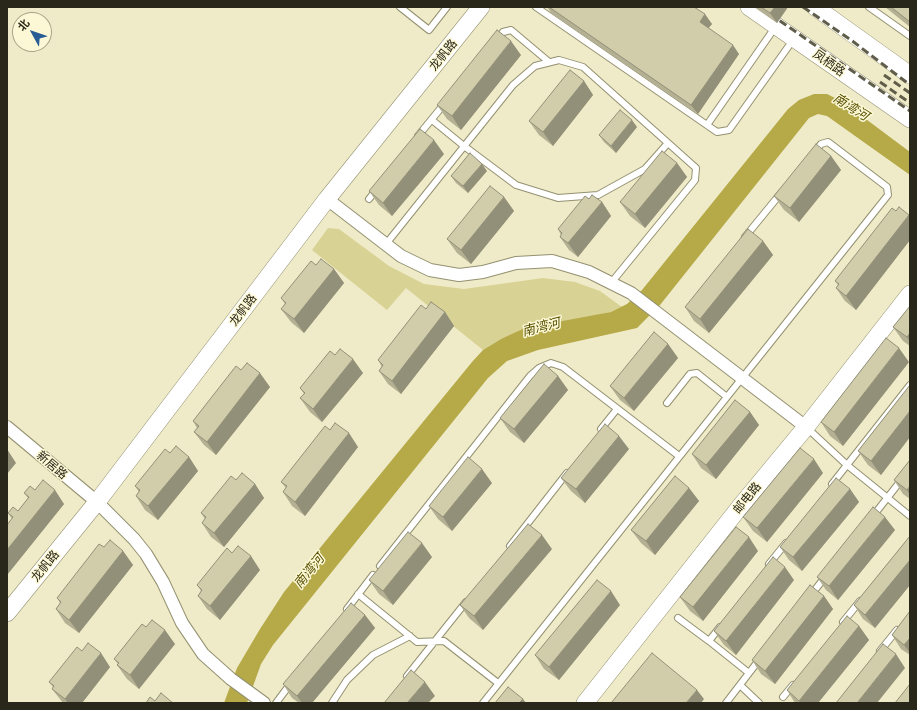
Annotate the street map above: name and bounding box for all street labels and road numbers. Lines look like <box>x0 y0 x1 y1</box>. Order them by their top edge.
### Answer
street label: 龙帆路 <box>426 36 460 74</box>
street label: 凤栖路 <box>810 47 848 79</box>
street label: 龙帆路 <box>226 291 260 329</box>
street label: 新居路 <box>34 448 70 482</box>
street label: 邮电路 <box>730 479 764 517</box>
street label: 龙帆路 <box>28 547 62 585</box>

